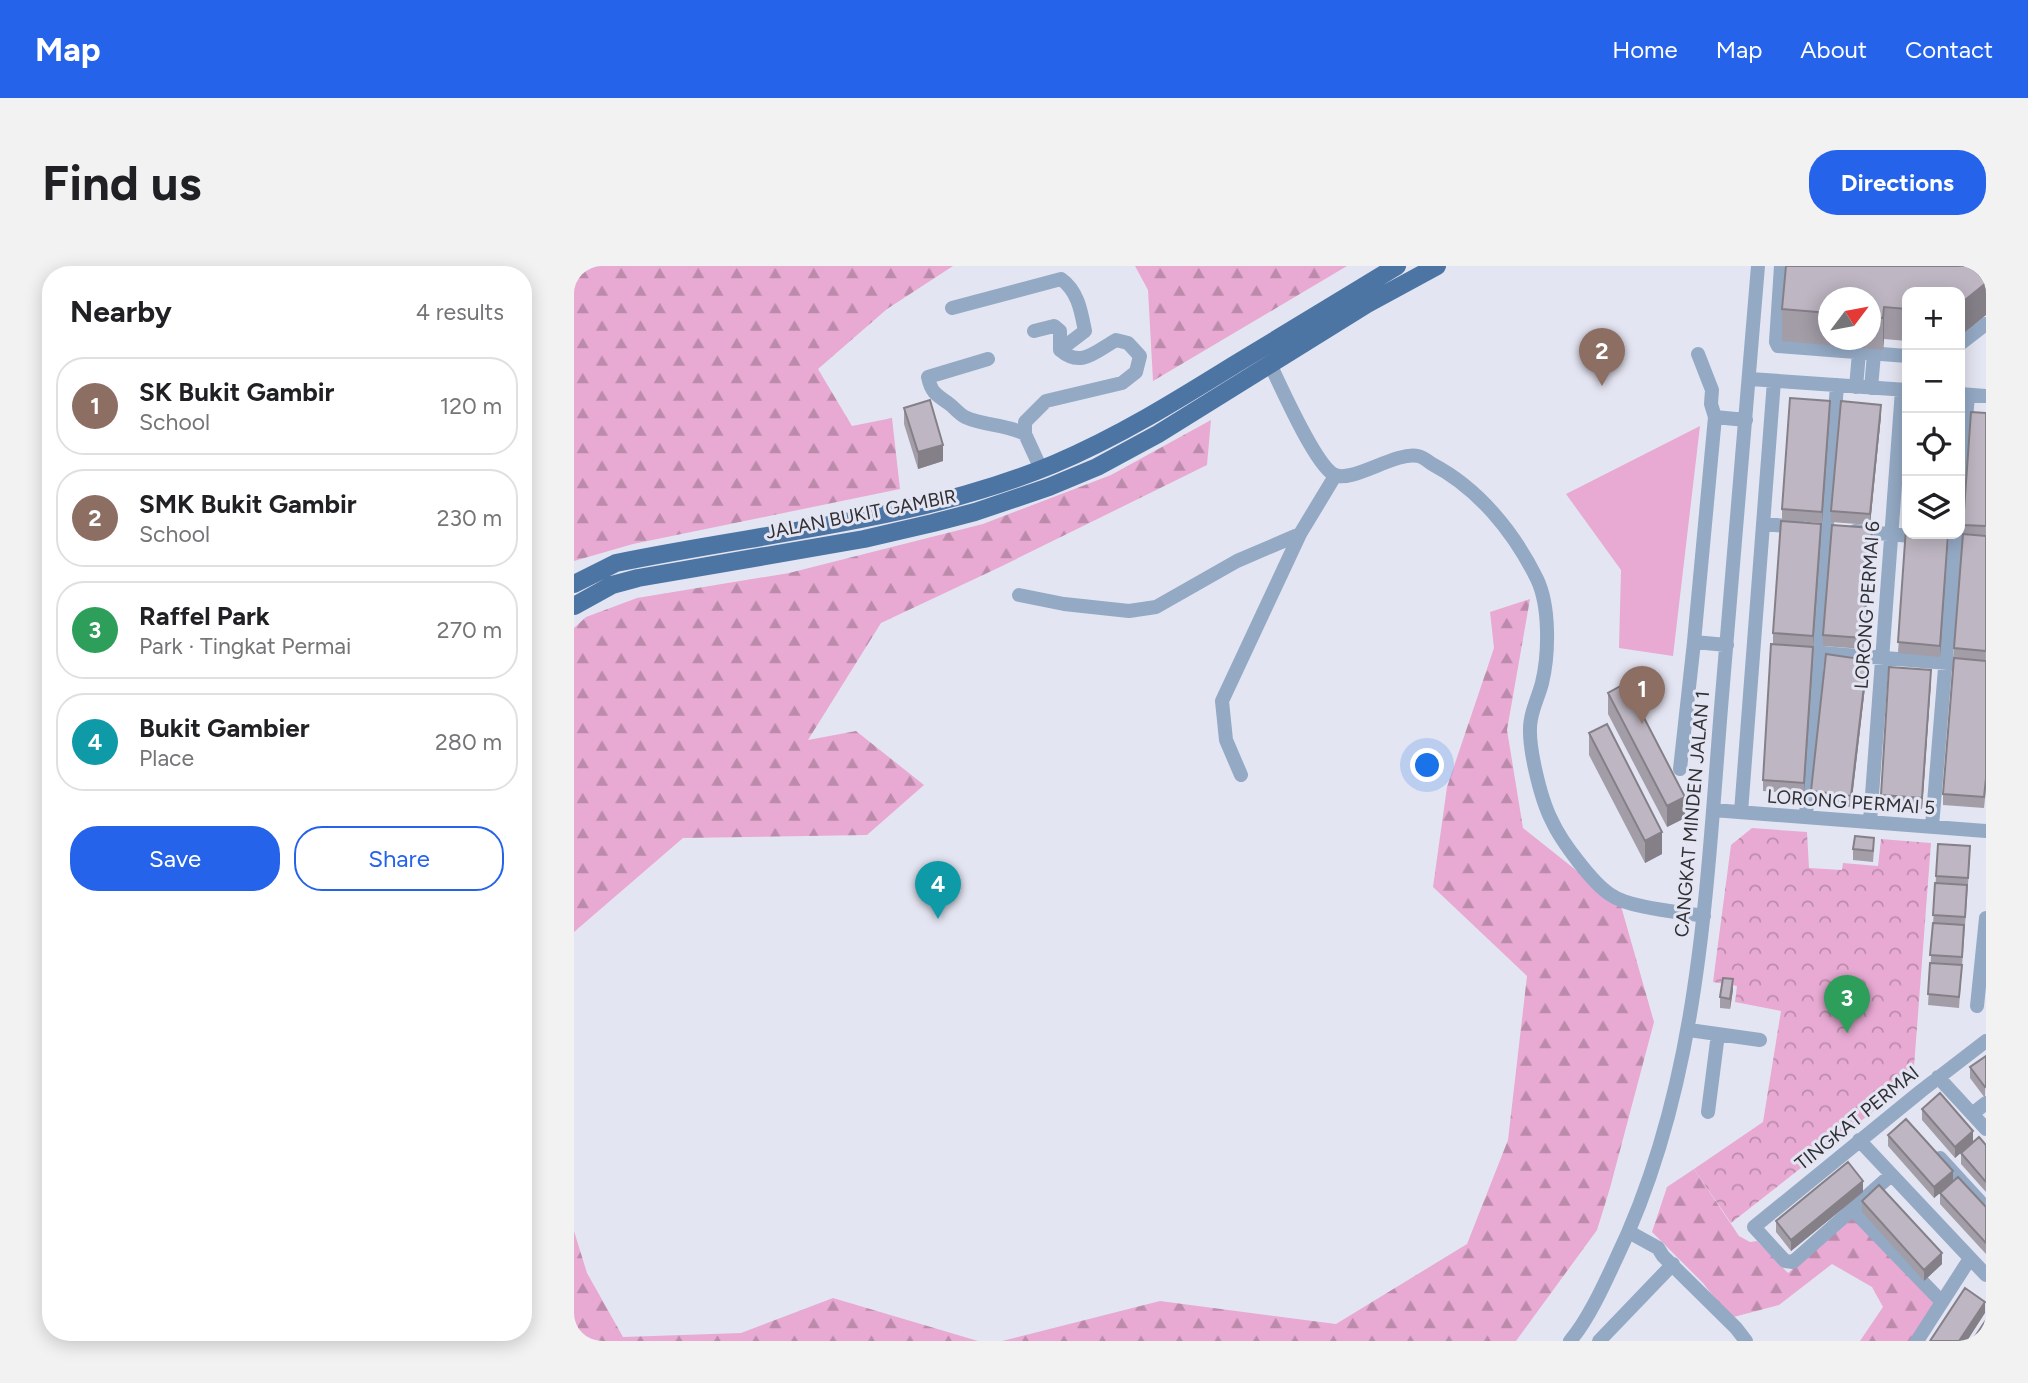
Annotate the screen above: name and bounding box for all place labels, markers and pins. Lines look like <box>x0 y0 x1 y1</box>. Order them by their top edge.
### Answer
pin: 2 <box>1579 328 1625 386</box>
pin: 1 <box>1619 666 1665 724</box>
pin: 4 <box>915 861 961 919</box>
pin: 3 <box>1824 975 1870 1033</box>

